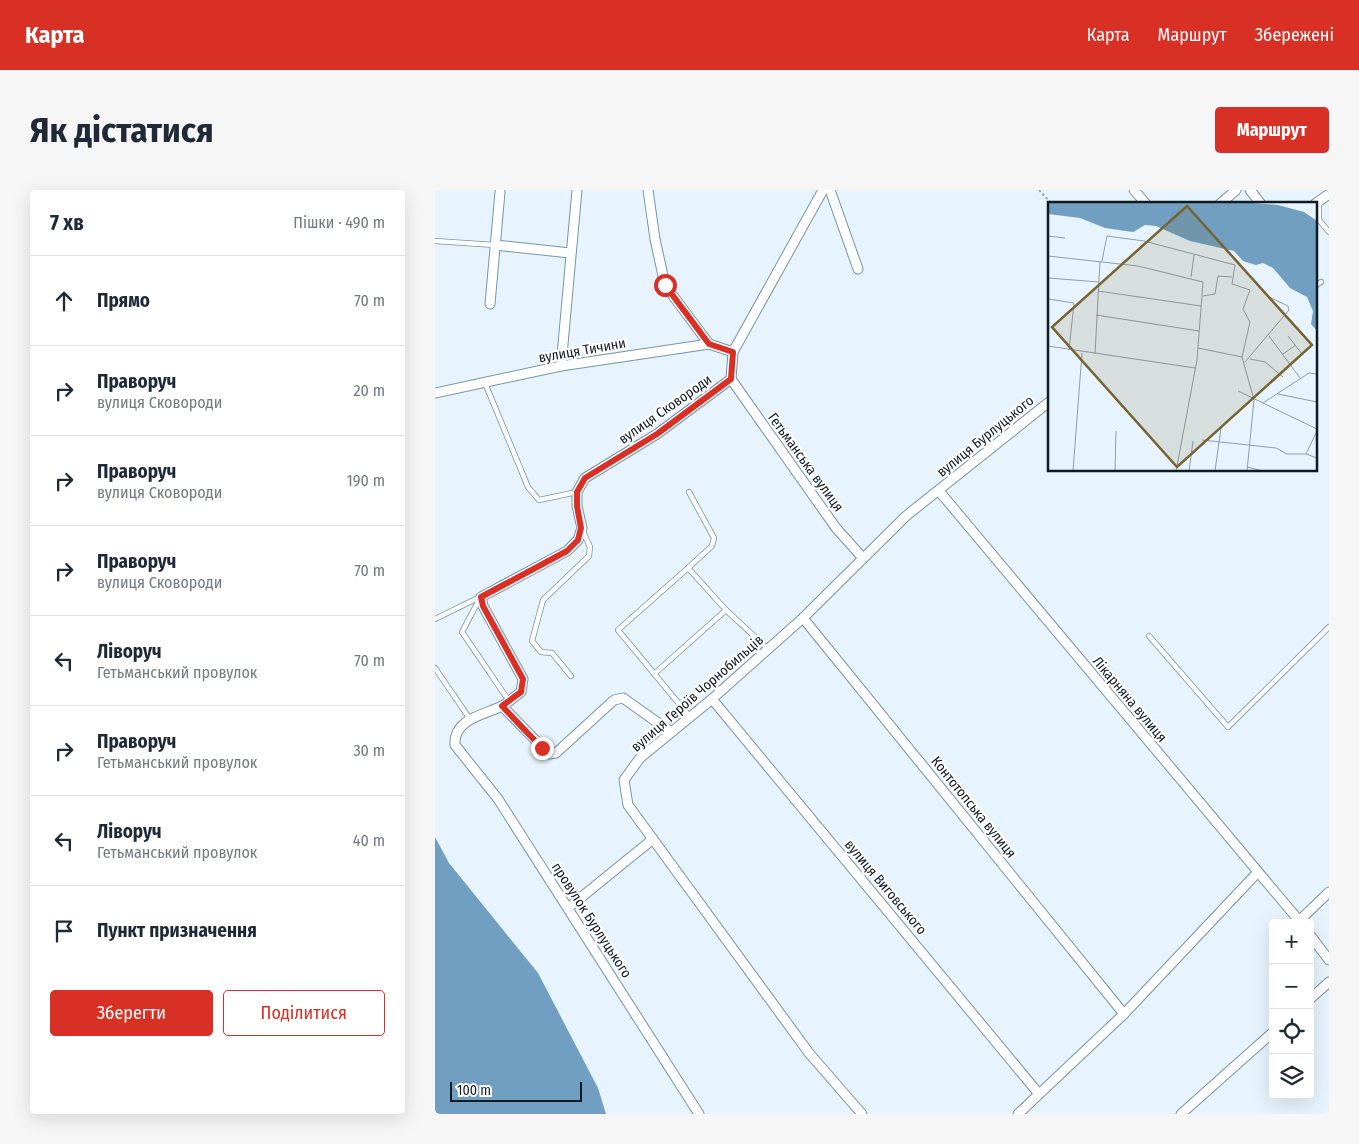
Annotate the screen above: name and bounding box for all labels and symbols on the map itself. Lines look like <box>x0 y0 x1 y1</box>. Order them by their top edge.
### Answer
inset map <box>1048 202 1317 471</box>
route start <box>654 274 677 297</box>
street label: вулиця Тичини <box>537 334 627 367</box>
street label: вулиця Сковороди <box>616 371 715 448</box>
street label: вулиця Бурлуцького <box>933 392 1037 481</box>
street label: Гетьманська вулиця <box>764 410 847 515</box>
street label: вулиця Героїв Чорнобильців <box>628 631 767 755</box>
street label: Лікарняна вулиця <box>1089 653 1170 746</box>
route end <box>531 737 554 760</box>
street label: Контотопська вулиця <box>927 753 1020 861</box>
street label: вулиця Виговського <box>841 836 930 938</box>
street label: провулок Бурлуцького <box>548 859 635 981</box>
scale bar <box>450 1079 583 1102</box>

